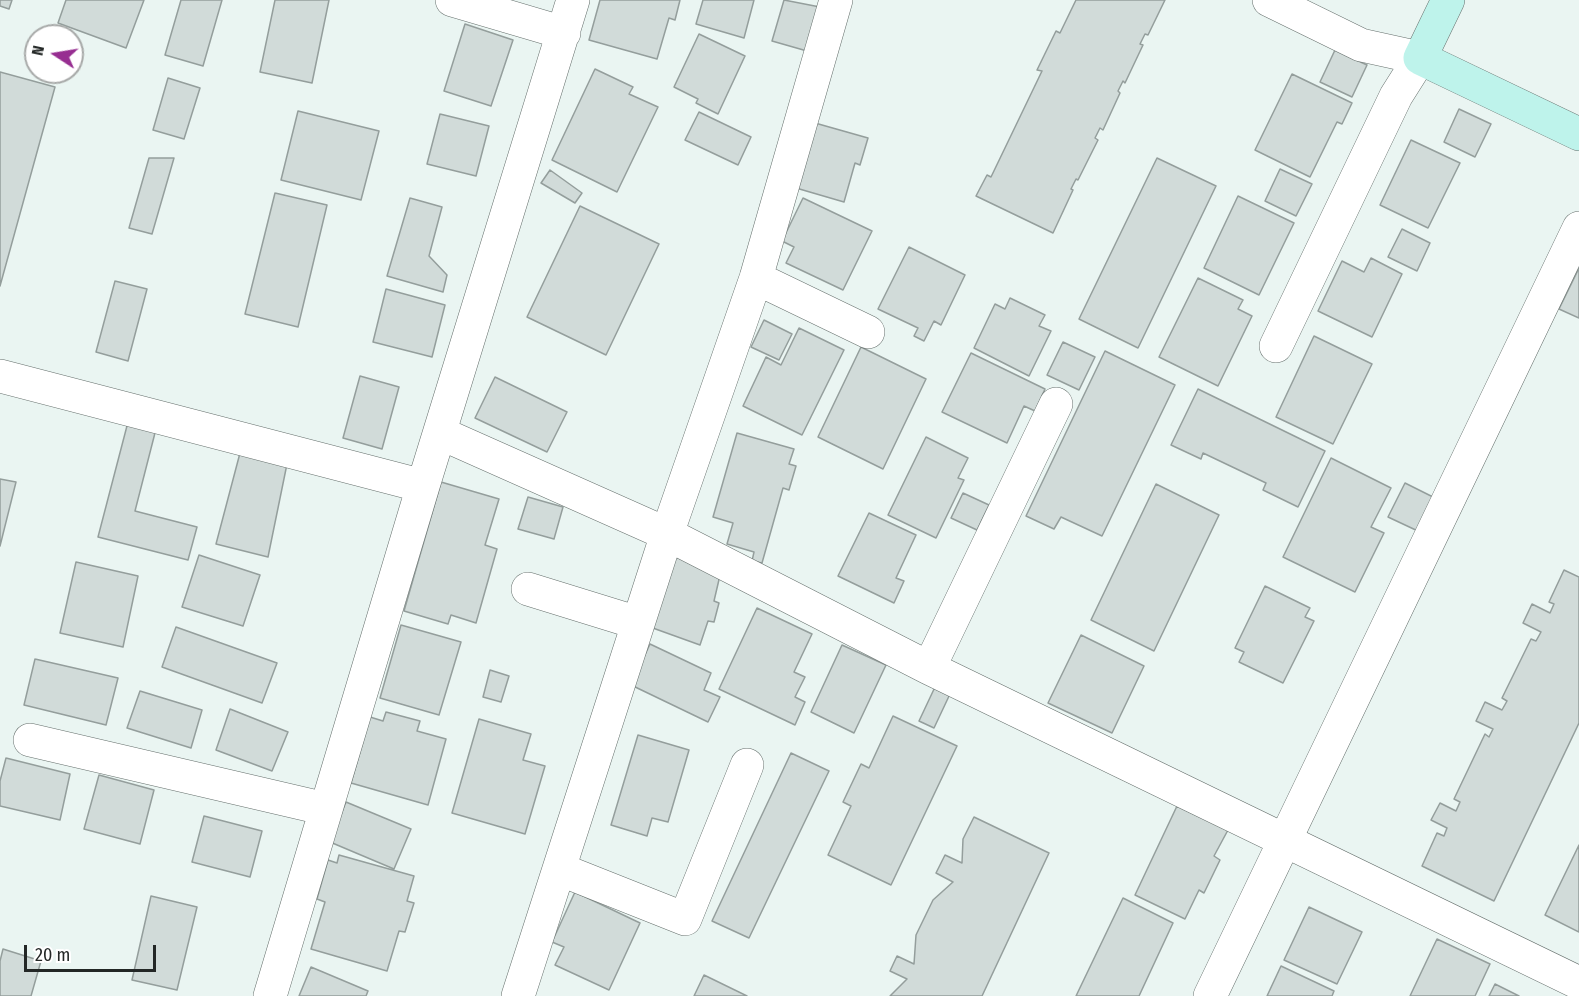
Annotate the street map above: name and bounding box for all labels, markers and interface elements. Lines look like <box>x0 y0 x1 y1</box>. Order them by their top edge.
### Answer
north arrow <box>24 24 84 84</box>
text: N <box>28 44 48 57</box>
scale bar <box>27 933 159 971</box>
text: 20 m <box>35 944 70 966</box>

